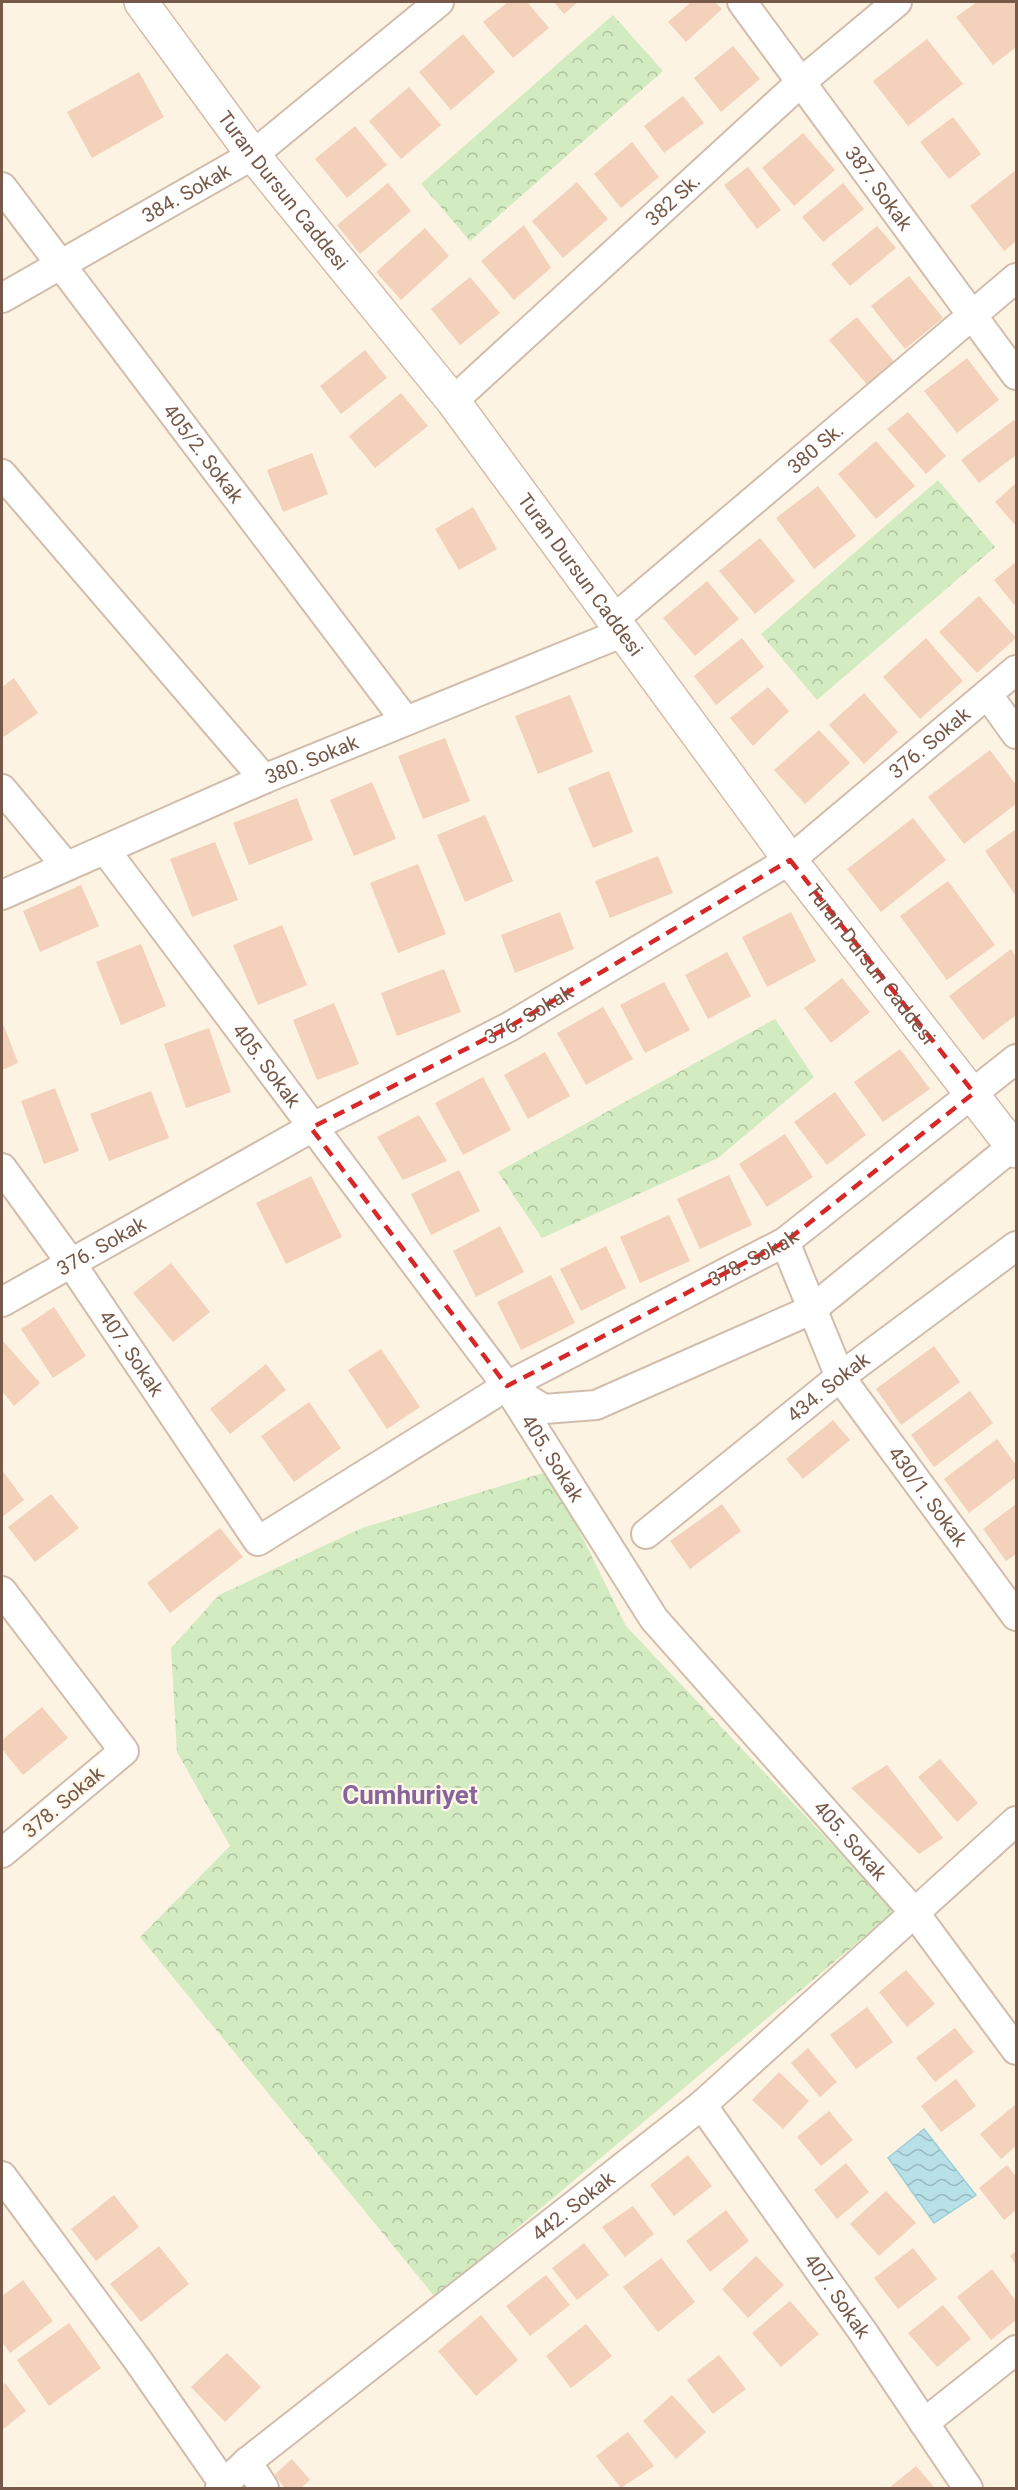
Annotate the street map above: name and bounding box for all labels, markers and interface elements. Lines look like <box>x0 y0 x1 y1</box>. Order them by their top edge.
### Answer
street label: Turan Dursun Caddesi <box>213 106 353 275</box>
street label: 387. Sokak <box>840 141 918 236</box>
street label: 384. Sokak <box>137 158 236 228</box>
street label: 382 Sk. <box>640 169 705 231</box>
street label: 405/2. Sokak <box>158 399 249 508</box>
street label: 380 Sk. <box>782 418 848 479</box>
street label: Turan Dursun Caddesi <box>513 489 648 661</box>
street label: 376. Sokak <box>884 701 976 784</box>
street label: 380. Sokak <box>262 729 363 789</box>
street label: Turan Dursun Caddesi <box>801 879 940 1049</box>
street label: 376. Sokak <box>480 979 578 1050</box>
street label: 405. Sokak <box>228 1019 306 1113</box>
street label: 376. Sokak <box>53 1211 151 1281</box>
street label: 378. Sokak <box>704 1224 804 1292</box>
street label: 407. Sokak <box>94 1306 170 1401</box>
street label: 434. Sokak <box>782 1347 875 1427</box>
street label: 405. Sokak <box>516 1410 589 1507</box>
street label: 430/1. Sokak <box>883 1442 973 1552</box>
street label: 378. Sokak <box>18 1761 109 1843</box>
district label: Cumhuriyet <box>342 1780 478 1810</box>
street label: 405. Sokak <box>809 1796 893 1886</box>
street label: 442. Sokak <box>527 2166 620 2246</box>
street label: 407. Sokak <box>799 2249 876 2344</box>

